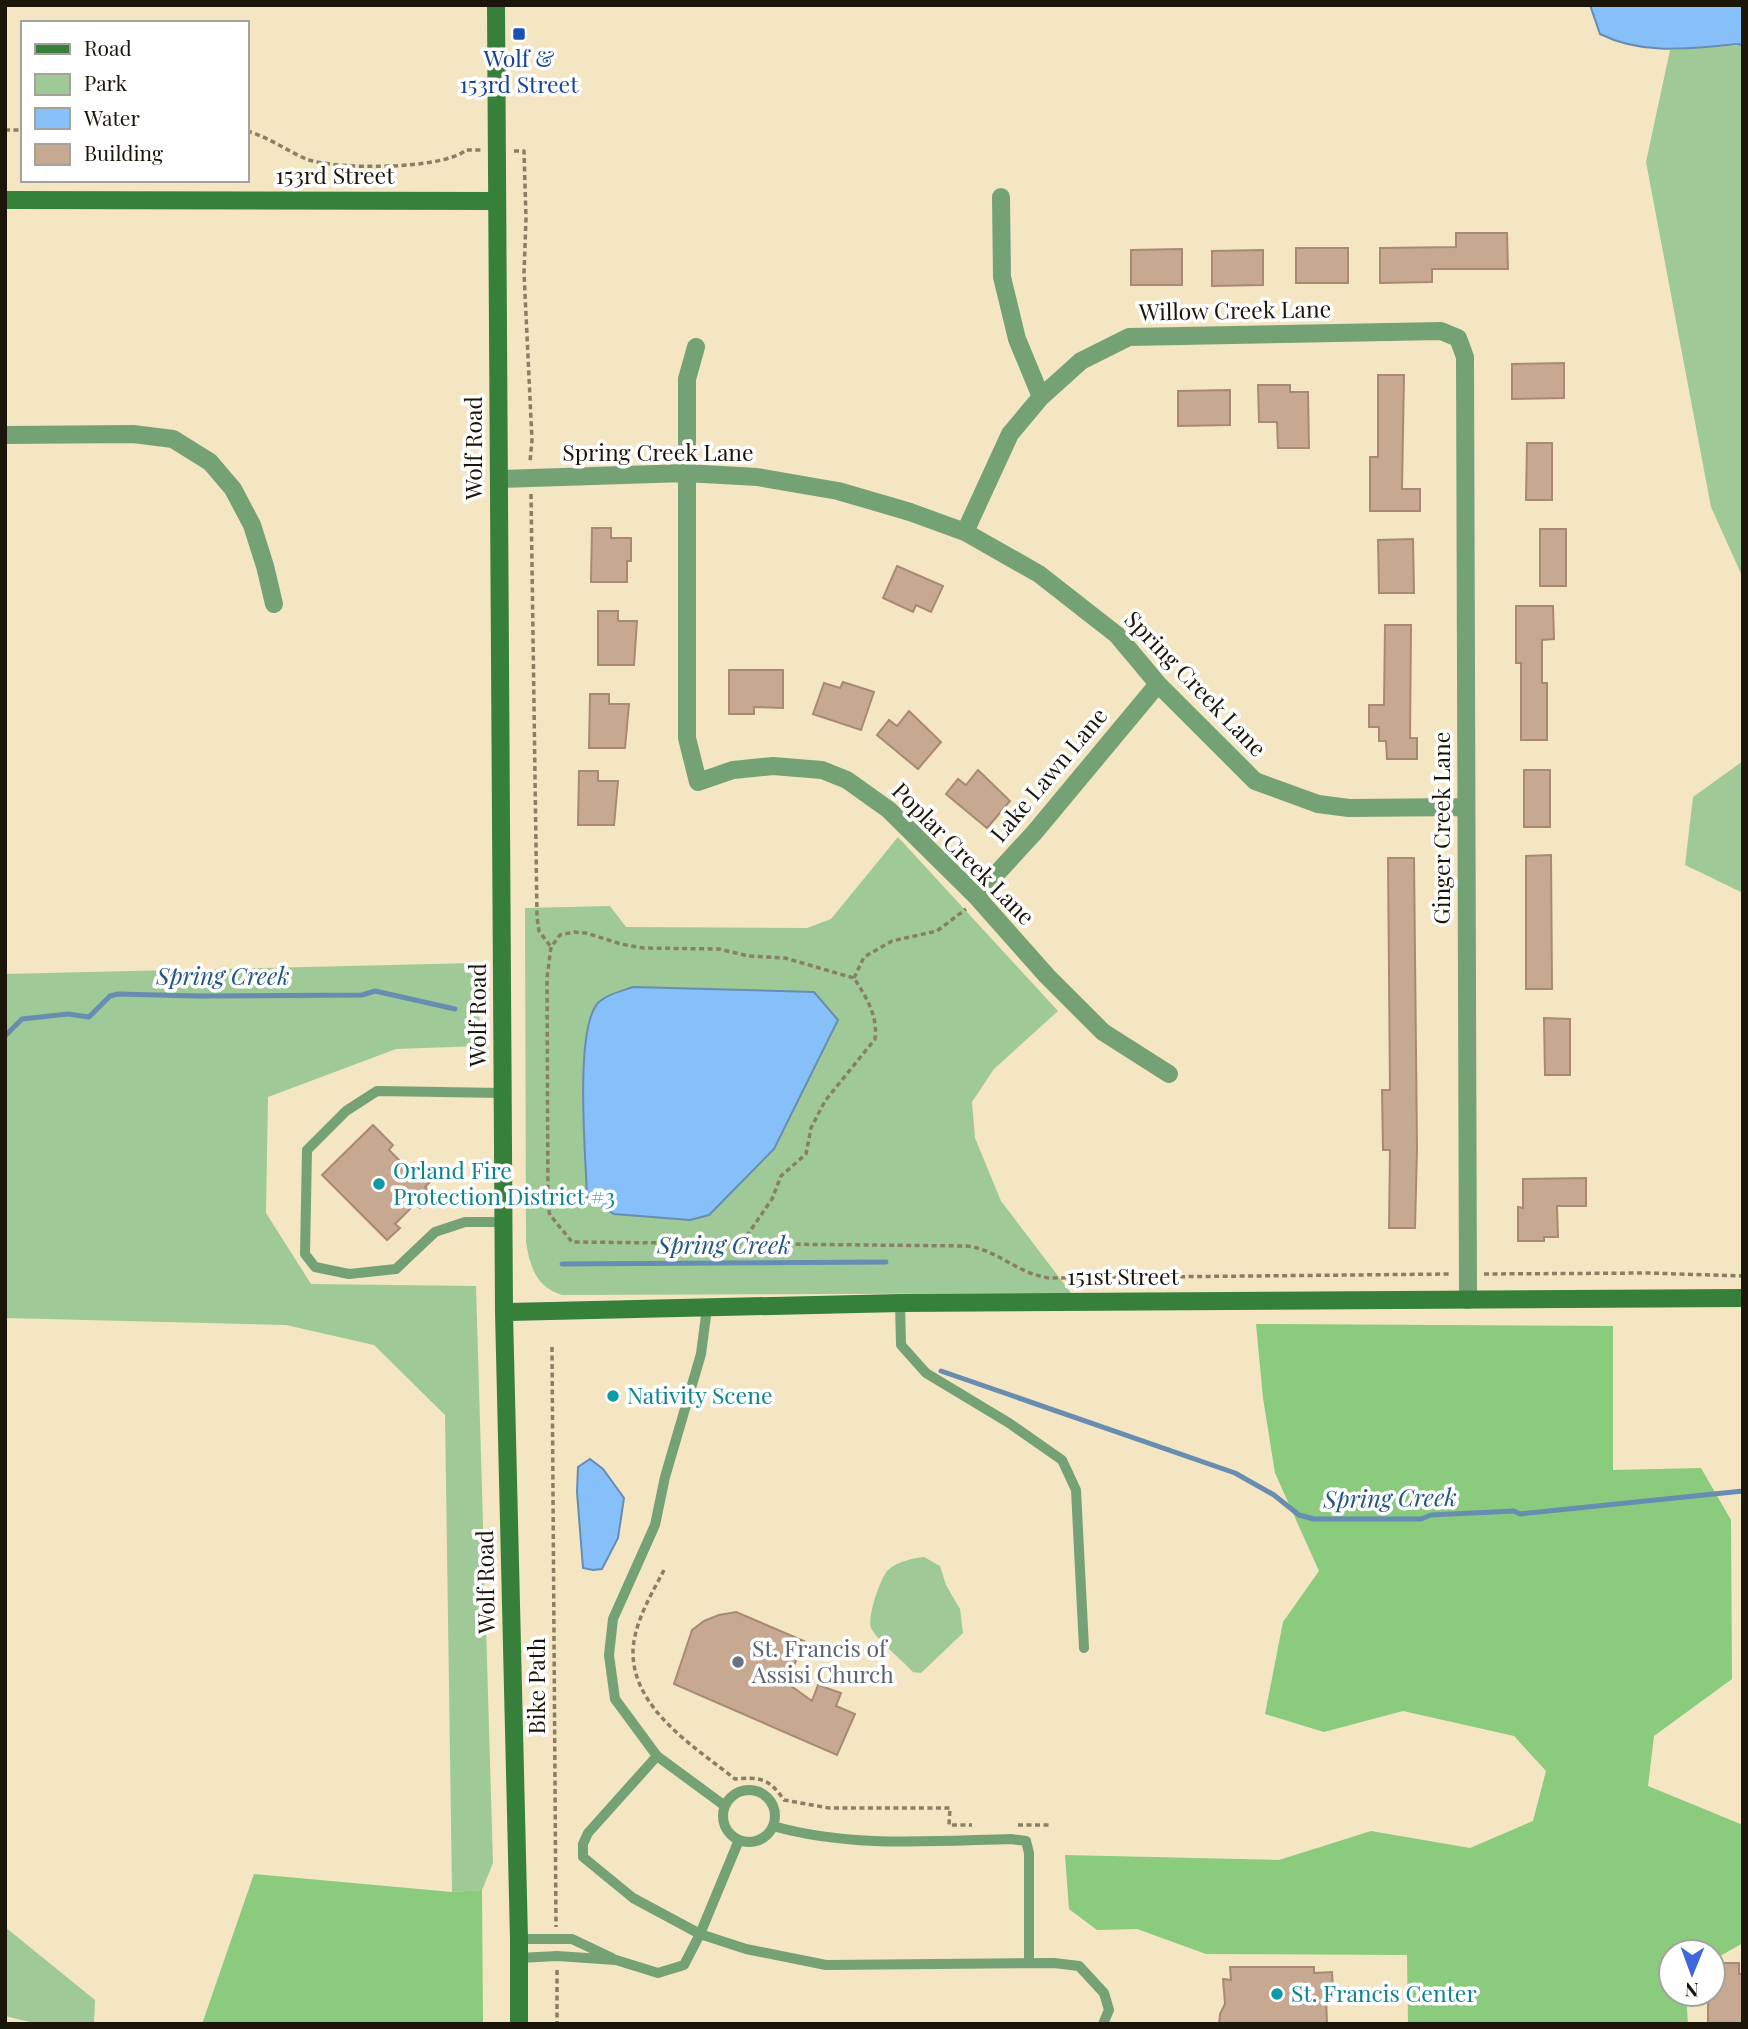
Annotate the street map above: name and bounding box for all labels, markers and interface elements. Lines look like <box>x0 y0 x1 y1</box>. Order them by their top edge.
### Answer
legend <box>21 21 248 182</box>
marker: Wolf & 153rd Street <box>511 26 527 42</box>
text: Road <box>84 33 132 61</box>
place label: Wolf & 153rd Street <box>460 42 579 99</box>
text: Park <box>84 68 128 96</box>
text: Water <box>83 103 140 131</box>
text: Building <box>84 138 163 166</box>
street label: 153rd Street <box>276 159 395 190</box>
street label: Willow Creek Lane <box>1137 292 1332 327</box>
street label: Wolf Road <box>457 396 488 501</box>
street label: Spring Creek Lane <box>562 436 754 467</box>
street label: Spring Creek Lane <box>1118 603 1274 763</box>
street label: Lake Lawn Lane <box>982 700 1113 848</box>
street label: Ginger Creek Lane <box>1425 732 1456 924</box>
street label: Poplar Creek Lane <box>886 775 1042 931</box>
water label: Spring Creek <box>155 959 290 991</box>
street label: Wolf Road <box>461 963 492 1068</box>
place label: Orland Fire Protection District #3 <box>393 1154 615 1211</box>
marker: Orland Fire Protection District #3 <box>371 1176 387 1192</box>
water label: Spring Creek <box>656 1228 791 1260</box>
street label: 151st Street <box>1067 1260 1180 1291</box>
place label: Nativity Scene <box>627 1379 773 1410</box>
marker: Nativity Scene <box>605 1388 621 1404</box>
water label: Spring Creek <box>1322 1480 1457 1514</box>
street label: Wolf Road <box>468 1530 501 1635</box>
place label: St. Francis of Assisi Church <box>751 1632 894 1689</box>
street label: Bike Path <box>520 1637 551 1734</box>
marker: St. Francis of Assisi Church <box>730 1654 746 1670</box>
north arrow <box>1657 1938 1727 2008</box>
place label: St. Francis Center <box>1291 1977 1477 2008</box>
text: N <box>1684 1978 1699 2004</box>
marker: St. Francis Center <box>1269 1986 1285 2002</box>

